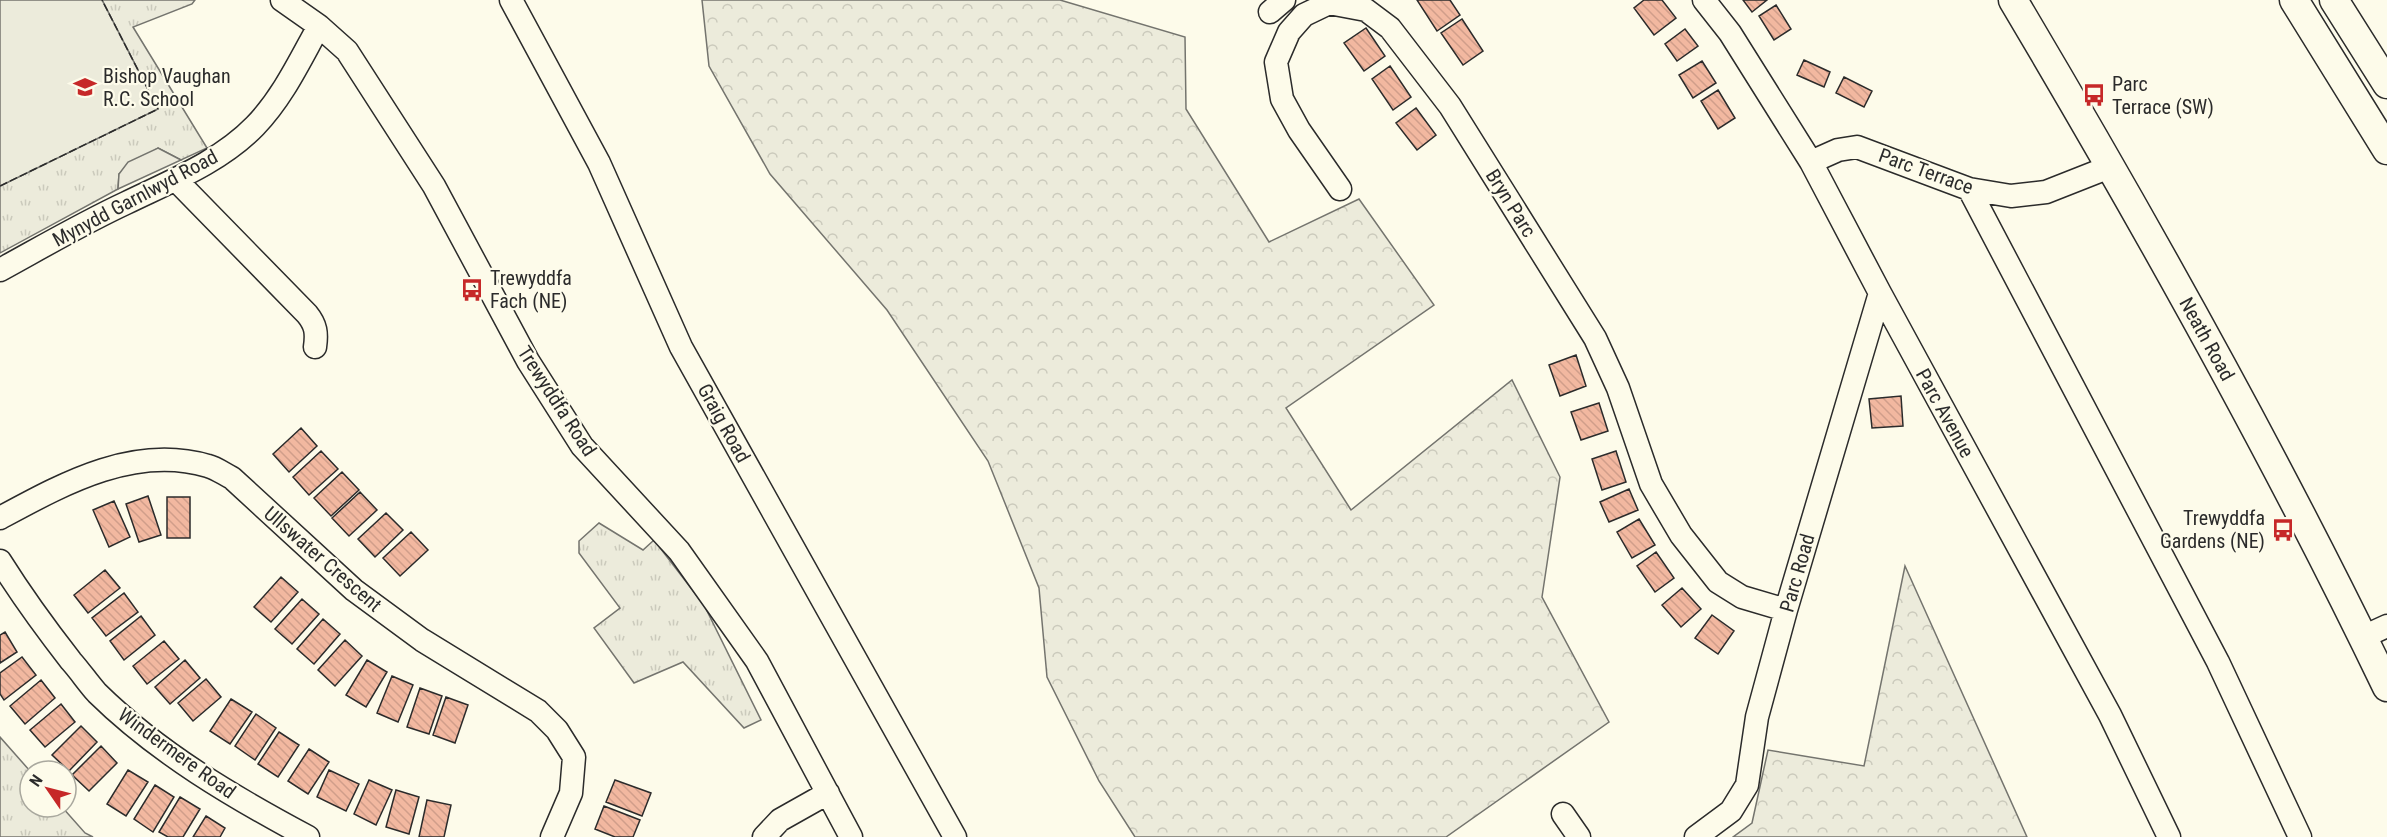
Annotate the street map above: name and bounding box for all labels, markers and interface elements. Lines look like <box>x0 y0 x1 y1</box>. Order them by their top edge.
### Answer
place label: Bishop Vaughan R.C. School <box>103 64 231 111</box>
place label: Parc Terrace (SW) <box>2112 72 2214 119</box>
school or university icon: Bishop Vaughan R.C. School <box>72 74 98 100</box>
bus stop icon: Parc Terrace (SW) <box>2081 82 2107 108</box>
street label: Parc Terrace <box>1876 143 1976 199</box>
street label: Mynydd Garnlwyd Road <box>48 144 222 252</box>
street label: Bryn Parc <box>1481 165 1541 241</box>
place label: Trewyddfa Fach (NE) <box>490 266 572 313</box>
bus stop icon: Trewyddfa Fach (NE) <box>459 277 485 303</box>
street label: Neath Road <box>2174 293 2240 385</box>
street label: Trewyddfa Road <box>512 341 602 461</box>
street label: Parc Avenue <box>1911 364 1979 462</box>
street label: Graig Road <box>693 379 755 467</box>
street label: Ullswater Crescent <box>259 501 387 617</box>
place label: Trewyddfa Gardens (NE) <box>2160 506 2265 553</box>
bus stop icon: Trewyddfa Gardens (NE) <box>2270 517 2296 543</box>
street label: Parc Road <box>1774 531 1820 615</box>
street label: Windermere Road <box>114 702 240 804</box>
north arrow <box>18 759 78 819</box>
text: N <box>26 771 47 790</box>

